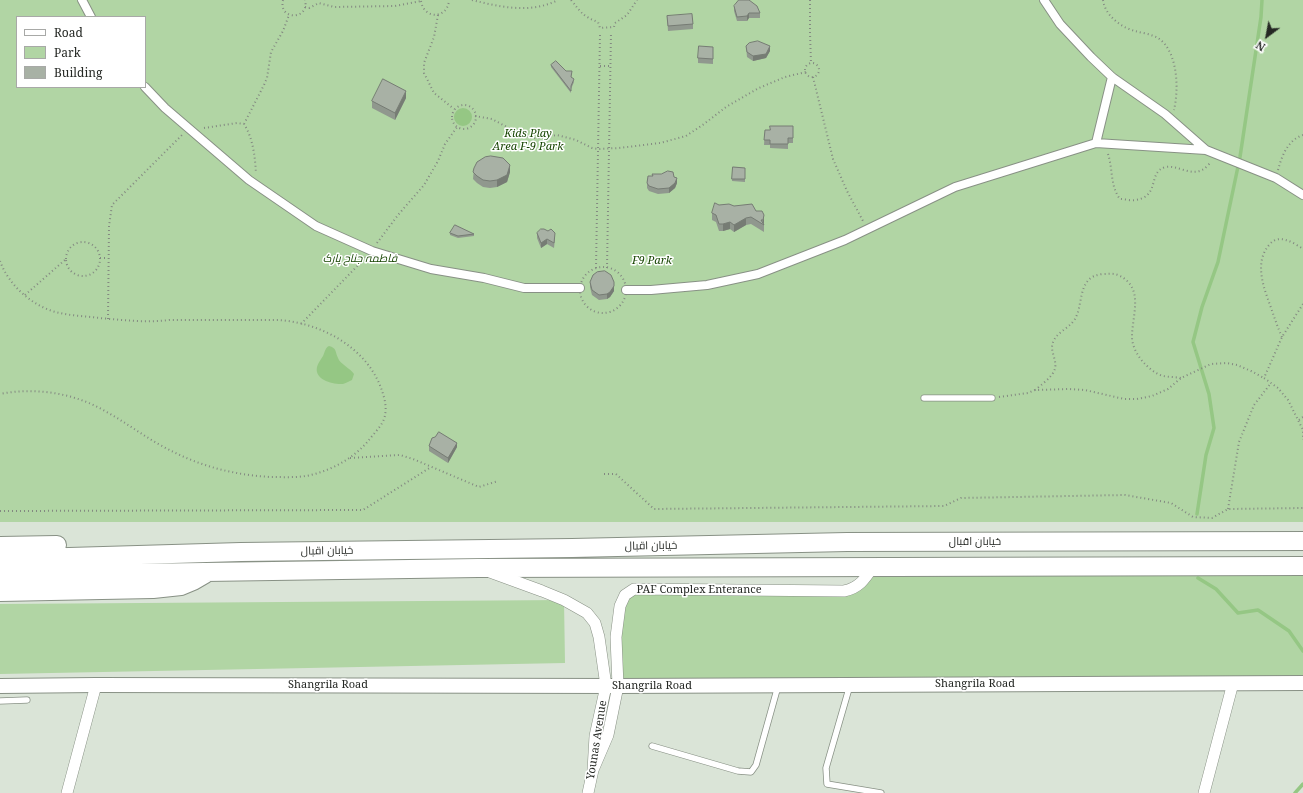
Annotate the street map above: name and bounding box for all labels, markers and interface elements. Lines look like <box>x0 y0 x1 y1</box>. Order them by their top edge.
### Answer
legend <box>16 16 146 88</box>
north arrow <box>1247 16 1287 56</box>
text: Road <box>54 24 83 41</box>
text: N <box>1253 38 1268 55</box>
text: Park <box>54 44 81 61</box>
text: Building <box>54 64 102 81</box>
park label: Kids Play Area F-9 Park <box>493 127 563 153</box>
park label: فاطمہ جناح پارک <box>323 252 397 266</box>
park label: F9 Park <box>632 254 672 268</box>
street label: خیابان اقبال <box>949 535 1001 549</box>
street label: خیابان اقبال <box>625 539 677 553</box>
street label: خیابان اقبال <box>301 544 353 558</box>
street label: PAF Complex Enterance <box>636 583 762 597</box>
street label: Shangrila Road <box>935 677 1015 691</box>
street label: Shangrila Road <box>288 678 368 692</box>
street label: Shangrila Road <box>612 679 692 693</box>
street label: Younas Avenue <box>584 700 610 780</box>

